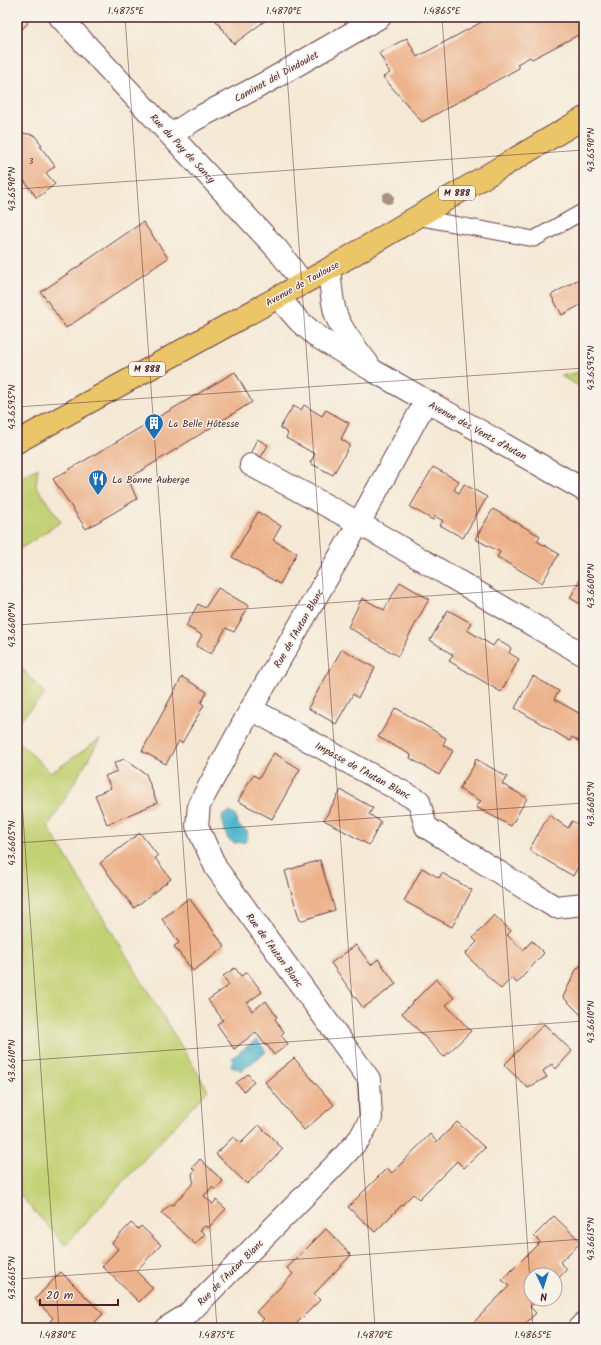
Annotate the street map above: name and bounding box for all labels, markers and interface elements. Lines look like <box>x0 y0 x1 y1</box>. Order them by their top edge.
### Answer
text: 1.4875°E <box>108 3 145 19</box>
text: 1.4870°E <box>266 3 303 19</box>
text: 1.4865°E <box>423 3 462 19</box>
street label: Caminot del Dindoulet <box>231 47 322 107</box>
street label: Rue du Puy de Sancy <box>146 110 219 187</box>
text: 43.6590°N <box>583 127 599 172</box>
house number: 3 <box>29 155 34 168</box>
text: 43.6590°N <box>4 166 20 211</box>
road number: M 888 <box>439 186 475 200</box>
street label: Avenue de Toulouse <box>263 257 343 311</box>
text: 43.6595°N <box>583 345 599 390</box>
road number: M 888 <box>129 362 165 376</box>
text: 43.6595°N <box>4 384 20 429</box>
street label: Avenue des Vents d'Autan <box>426 397 529 464</box>
building icon: La Belle Hôtesse <box>143 412 165 440</box>
place label: La Belle Hôtesse <box>168 416 240 432</box>
restaurant icon: La Bonne Auberge <box>87 468 109 496</box>
place label: La Bonne Auberge <box>112 472 190 488</box>
text: 43.6600°N <box>583 563 599 608</box>
street label: Rue de l'Autan Blanc <box>270 586 328 671</box>
text: 43.6600°N <box>4 602 20 647</box>
street label: Impasse de l'Autan Blanc <box>312 738 414 804</box>
text: 43.6605°N <box>583 781 599 827</box>
text: 43.6605°N <box>4 820 20 866</box>
street label: Rue de l'Autan Blanc <box>242 910 307 992</box>
text: 43.6610°N <box>583 1000 599 1044</box>
text: 43.6610°N <box>4 1039 20 1083</box>
text: 43.6615°N <box>583 1217 599 1261</box>
street label: Rue de l'Autan Blanc <box>194 1235 268 1310</box>
text: 43.6615°N <box>4 1256 20 1300</box>
north arrow <box>523 1267 563 1307</box>
scale bar <box>40 1281 118 1307</box>
text: 20 m <box>46 1286 74 1305</box>
text: N <box>539 1287 548 1305</box>
text: 1.4880°E <box>39 1327 78 1343</box>
text: 1.4875°E <box>199 1327 236 1343</box>
text: 1.4870°E <box>357 1327 394 1343</box>
text: 1.4865°E <box>514 1327 553 1343</box>

